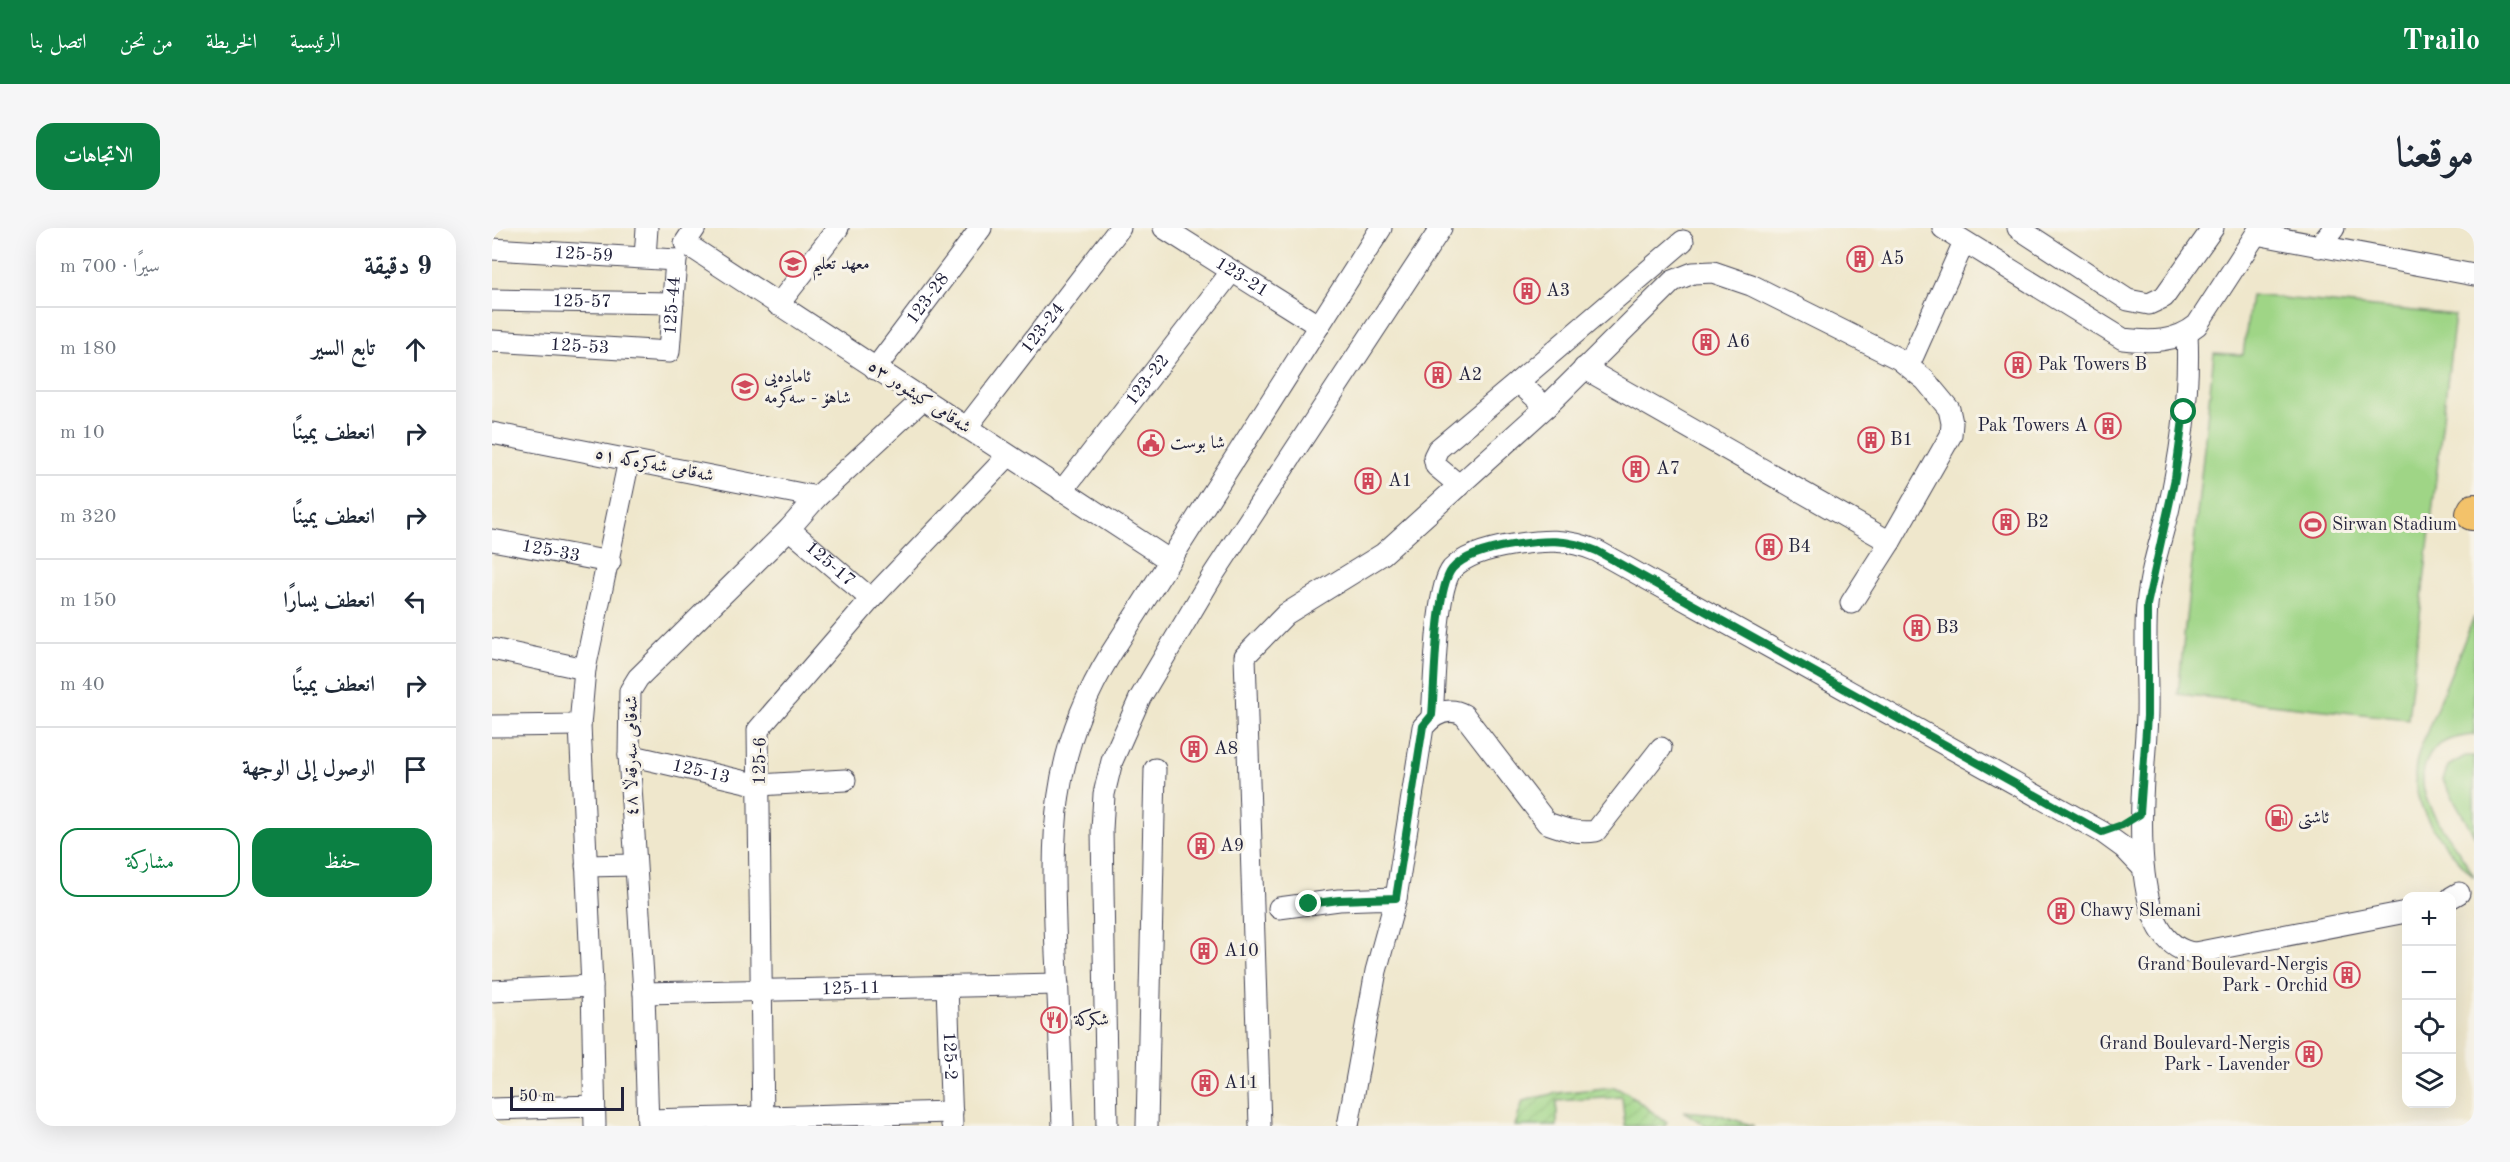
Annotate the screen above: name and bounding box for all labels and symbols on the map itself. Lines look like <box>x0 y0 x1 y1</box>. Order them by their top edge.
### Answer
street label: 125-59 <box>554 244 614 265</box>
building icon: A5 <box>1845 244 1875 274</box>
school or university icon: معهد تعليم <box>778 249 808 279</box>
place label: A5 <box>1880 250 1904 268</box>
street label: 123-21 <box>1212 254 1271 301</box>
place label: معهد تعليم <box>812 255 870 281</box>
street label: 123-28 <box>903 270 953 328</box>
street label: 125-44 <box>661 275 684 336</box>
building icon: A3 <box>1512 276 1542 306</box>
place label: A3 <box>1546 282 1570 300</box>
street label: 125-57 <box>552 292 612 311</box>
street label: 123-24 <box>1018 299 1068 357</box>
building icon: A6 <box>1691 327 1721 357</box>
place label: A6 <box>1726 333 1750 351</box>
street label: 125-53 <box>550 336 610 357</box>
building icon: Pak Towers B <box>2003 350 2033 380</box>
street label: 123-22 <box>1122 351 1173 409</box>
place label: Pak Towers B <box>2038 356 2147 374</box>
street label: شەقامی کیشوەر ٥٣ <box>863 357 974 438</box>
building icon: A2 <box>1423 360 1453 390</box>
place label: A2 <box>1458 366 1482 384</box>
place label: ئامادەیی شاهۆ - سەگرمە <box>764 368 851 408</box>
school or university icon: ئامادەیی شاهۆ - سەگرمە <box>730 372 760 402</box>
route start <box>2170 398 2196 424</box>
building icon: Pak Towers A <box>2093 411 2123 441</box>
place label: Pak Towers A <box>1978 417 2088 435</box>
building icon: B1 <box>1856 425 1886 455</box>
public building icon: شا بوست <box>1136 428 1166 458</box>
place label: B1 <box>1890 431 1913 449</box>
place label: شا بوست <box>1170 434 1225 453</box>
street label: شەقامی شەکرەکە ٥١ <box>593 442 716 486</box>
building icon: A7 <box>1621 454 1651 484</box>
place label: A7 <box>1656 460 1680 478</box>
building icon: A1 <box>1353 466 1383 496</box>
place label: A1 <box>1388 472 1412 490</box>
building icon: B2 <box>1991 507 2021 537</box>
sports icon: Sirwan Stadium <box>2298 510 2328 540</box>
place label: B2 <box>2026 513 2049 531</box>
place label: Sirwan Stadium <box>2332 516 2457 534</box>
building icon: B4 <box>1754 532 1784 562</box>
street label: 125-33 <box>520 537 582 565</box>
street label: 125-17 <box>802 538 858 590</box>
place label: B4 <box>1788 538 1811 556</box>
building icon: B3 <box>1902 613 1932 643</box>
place label: B3 <box>1936 619 1959 637</box>
street label: شەقامی سەرقەڵا ٤٨ <box>622 695 642 817</box>
building icon: A8 <box>1179 734 1209 764</box>
street label: 125-6 <box>751 737 769 785</box>
place label: A8 <box>1214 740 1238 758</box>
street label: 125-13 <box>670 756 732 787</box>
fuel station icon: ئاشتی <box>2264 803 2294 833</box>
place label: ئاشتی <box>2298 809 2329 830</box>
building icon: A9 <box>1186 831 1216 861</box>
place label: A9 <box>1220 837 1244 855</box>
route end <box>1295 890 1321 916</box>
building icon: Chawy Slemani <box>2046 896 2076 926</box>
place label: Chawy Slemani <box>2080 902 2201 920</box>
building icon: A10 <box>1189 936 1219 966</box>
place label: A10 <box>1224 942 1259 960</box>
place label: Grand Boulevard-Nergis Park - Orchid <box>2137 956 2328 995</box>
building icon: Grand Boulevard-Nergis Park - Orchid <box>2332 960 2362 990</box>
street label: 125-11 <box>821 979 881 998</box>
restaurant icon: شكركة <box>1039 1005 1069 1035</box>
place label: شكركة <box>1073 1008 1109 1031</box>
street label: 125-2 <box>940 1031 959 1081</box>
place label: Grand Boulevard-Nergis Park - Lavender <box>2099 1035 2291 1074</box>
building icon: Grand Boulevard-Nergis Park - Lavender <box>2294 1039 2324 1069</box>
building icon: A11 <box>1190 1068 1220 1098</box>
place label: A11 <box>1224 1074 1259 1092</box>
scale bar <box>510 1084 624 1112</box>

